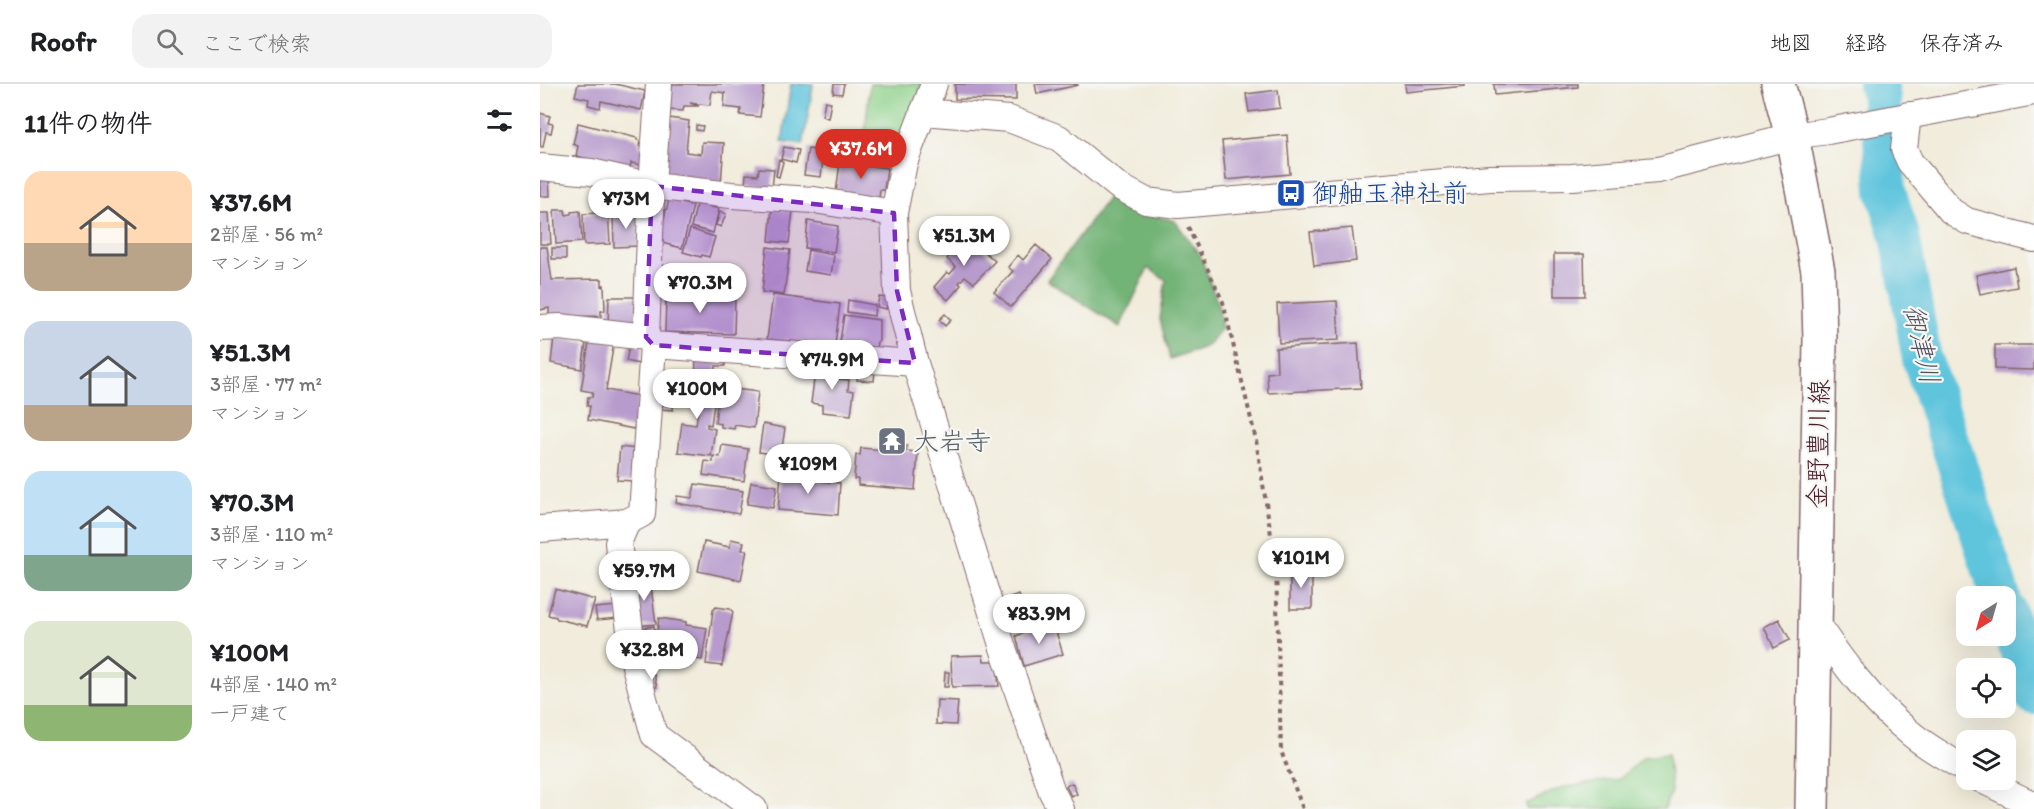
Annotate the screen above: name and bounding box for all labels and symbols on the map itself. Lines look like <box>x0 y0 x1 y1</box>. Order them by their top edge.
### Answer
pin: ¥37.6M <box>812 129 910 180</box>
bus stop icon: 御舳玉神社前 <box>1275 177 1307 209</box>
place label: 御舳玉神社前 <box>1312 177 1468 209</box>
pin: ¥73M <box>590 179 662 230</box>
pin: ¥51.3M <box>915 216 1013 267</box>
pin: ¥70.3M <box>651 263 749 314</box>
water label: 御津川 <box>1897 301 1947 387</box>
pin: ¥74.9M <box>783 340 881 391</box>
pin: ¥100M <box>655 369 739 420</box>
street label: 金野豊川線 <box>1801 379 1835 509</box>
temple icon: 大岩寺 <box>876 425 908 457</box>
place label: 大岩寺 <box>913 425 991 457</box>
pin: ¥109M <box>766 444 850 495</box>
pin: ¥101M <box>1259 538 1343 589</box>
pin: ¥59.7M <box>595 551 693 602</box>
north arrow <box>1956 586 2016 646</box>
pin: ¥83.9M <box>990 594 1088 645</box>
pin: ¥32.8M <box>603 630 701 681</box>

